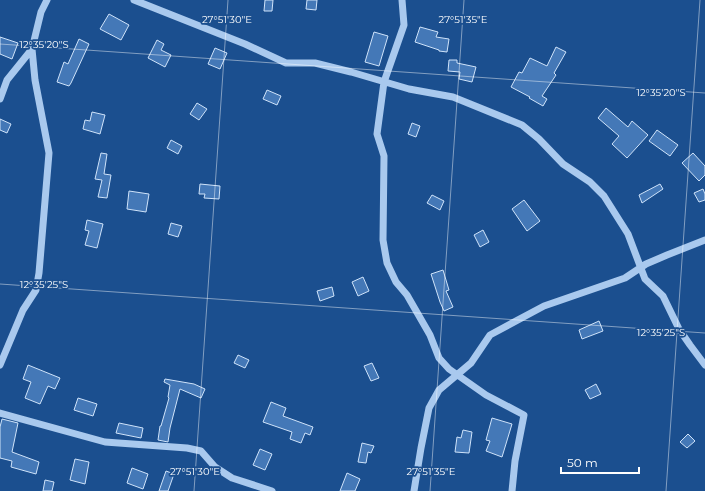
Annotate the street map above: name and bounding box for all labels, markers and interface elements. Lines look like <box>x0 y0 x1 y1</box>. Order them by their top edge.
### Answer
text: 27°51'30"E <box>202 13 252 26</box>
text: 27°51'35"E <box>439 13 488 26</box>
text: 12°35'20"S <box>19 38 69 51</box>
text: 12°35'20"S <box>636 86 686 99</box>
text: 12°35'25"S <box>20 278 68 291</box>
text: 12°35'25"S <box>637 326 685 339</box>
scale bar <box>561 449 639 475</box>
text: 50 m <box>567 455 598 470</box>
text: 27°51'30"E <box>170 465 220 478</box>
text: 27°51'35"E <box>407 465 456 478</box>

